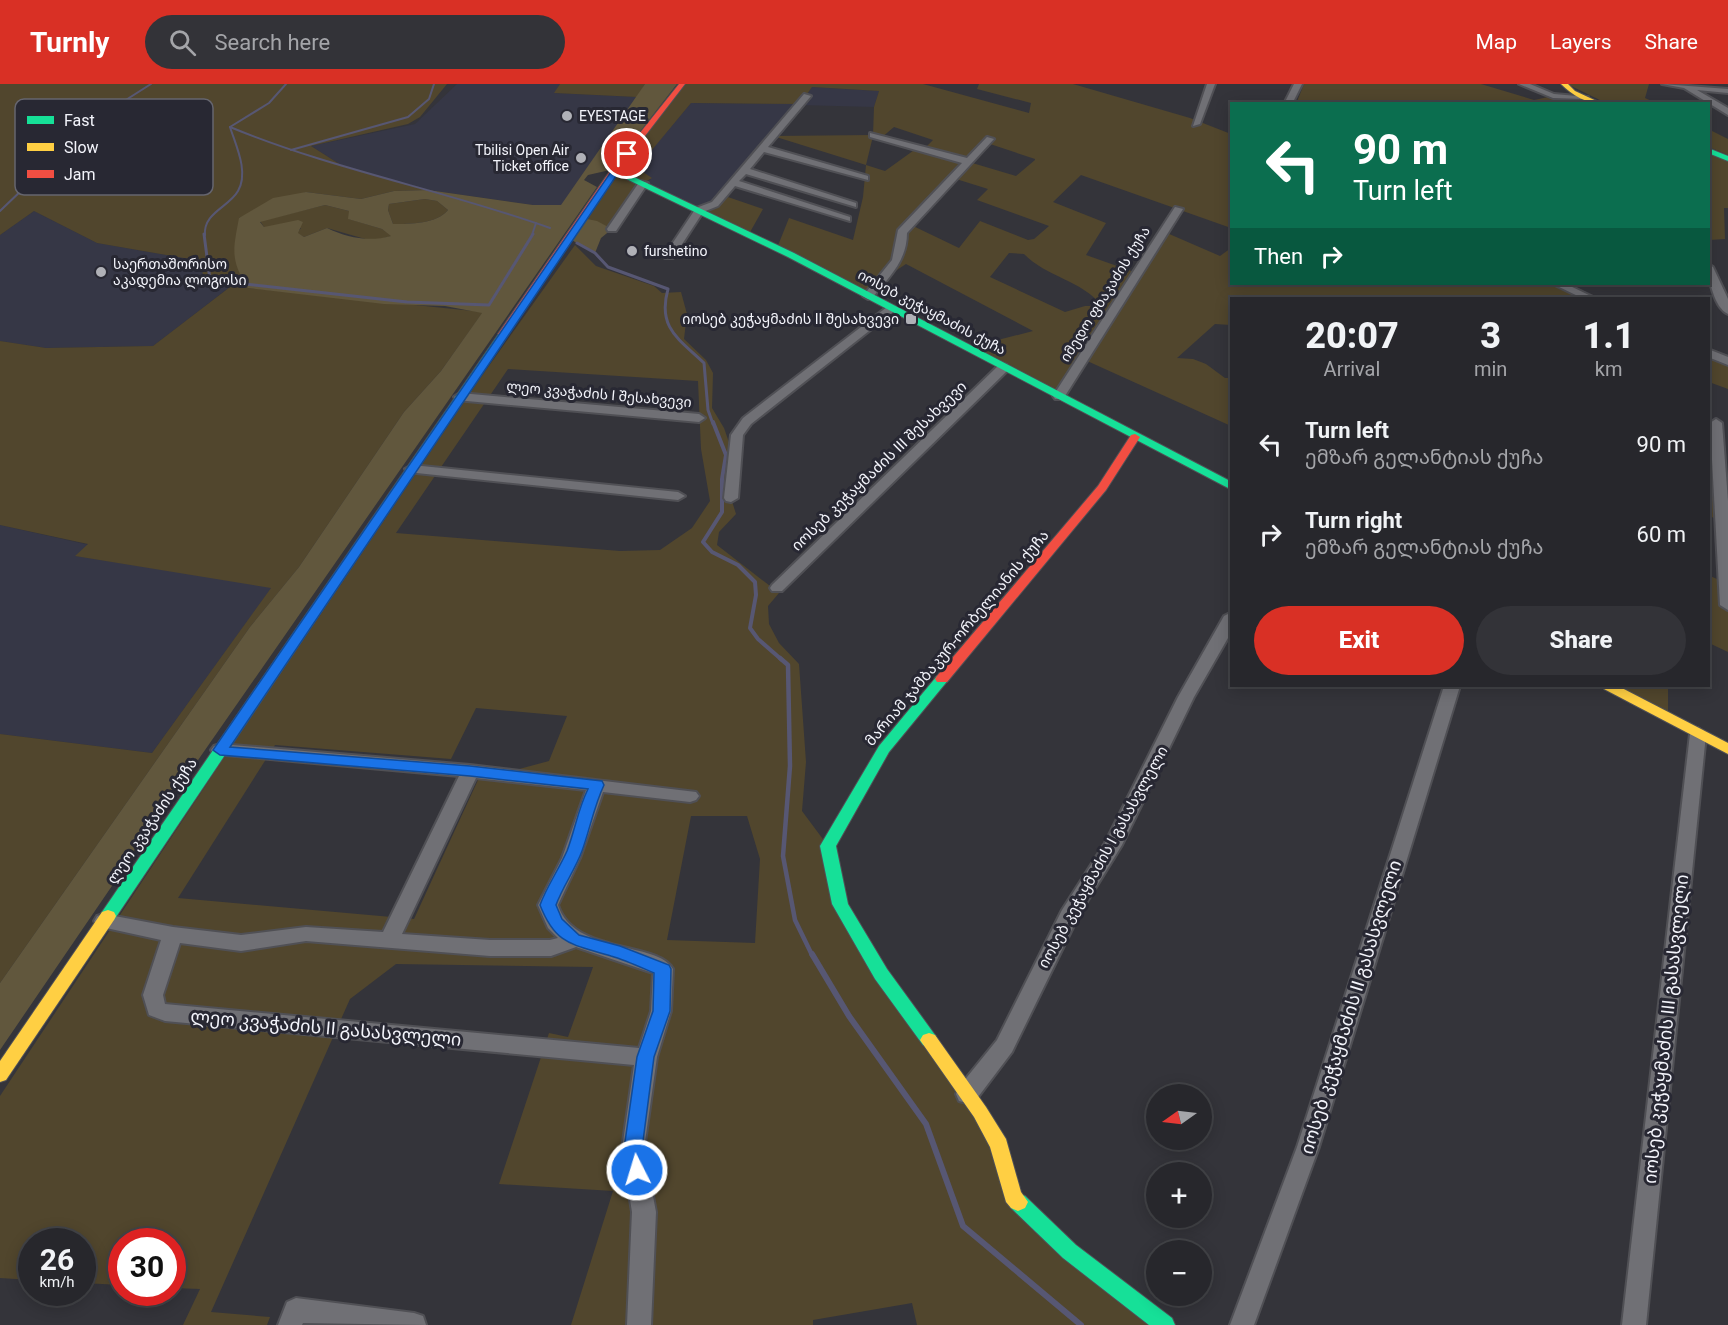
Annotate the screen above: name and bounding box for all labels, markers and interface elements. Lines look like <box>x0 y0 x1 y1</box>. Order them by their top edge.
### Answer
search box <box>145 15 565 69</box>
text: Turnly <box>30 26 109 59</box>
icon: search <box>166 26 199 59</box>
text: Search here <box>214 30 330 55</box>
text: Map <box>1475 30 1517 54</box>
text: Layers <box>1550 30 1611 54</box>
text: Share <box>1644 30 1698 54</box>
legend <box>15 99 213 195</box>
place label: EYESTAGE <box>579 108 646 124</box>
marker: EYESTAGE <box>560 109 574 123</box>
text: Fast <box>64 111 95 130</box>
text: 90 m <box>1353 125 1448 174</box>
icon: left <box>1254 126 1332 204</box>
pin <box>601 128 652 179</box>
icon: arrive <box>610 137 643 170</box>
text: Slow <box>64 138 99 157</box>
place label: Tbilisi Open Air Ticket office <box>475 142 569 174</box>
marker: Tbilisi Open Air Ticket office <box>574 151 588 165</box>
text: Jam <box>64 165 96 184</box>
text: Turn left <box>1353 175 1453 207</box>
street label: იმედო ფხაკაძის ქუჩა <box>1057 223 1154 365</box>
icon: right <box>1315 240 1348 273</box>
place label: furshetino <box>644 243 707 259</box>
marker: furshetino <box>625 244 639 258</box>
text: Then <box>1254 244 1303 269</box>
place label: საერთაშორისო აკადემია ლოგოსი <box>113 256 247 289</box>
marker: საერთაშორისო აკადემია ლოგოსი <box>94 265 108 279</box>
street label: იოსებ კეჭაყმაძის ქუჩა <box>855 266 1009 359</box>
place label: იოსებ კეჭაყმაძის II შესახვევი <box>682 311 899 328</box>
marker: იოსებ კეჭაყმაძის II შესახვევი <box>904 312 918 326</box>
text: 20:07 <box>1305 315 1399 357</box>
text: 3 <box>1480 315 1501 357</box>
text: 1.1 <box>1583 315 1635 357</box>
text: Arrival <box>1324 357 1380 381</box>
text: min <box>1474 357 1507 381</box>
text: km <box>1595 357 1623 381</box>
street label: იოსებ კეჭაყმაძის III შესახვევი <box>788 377 970 555</box>
street label: ლეო კვაჭაძის I შესახვევი <box>506 378 692 411</box>
text: Turn left <box>1305 418 1389 443</box>
icon: left <box>1254 428 1287 461</box>
text: 90 m <box>1637 432 1686 457</box>
text: ემზარ გელანტიას ქუჩა <box>1305 445 1544 469</box>
text: Turn right <box>1305 508 1402 533</box>
icon: right <box>1254 518 1287 551</box>
text: 60 m <box>1637 522 1686 547</box>
street label: მარიამ ჯამბაკურ-ორბელიანის ქუჩა <box>861 526 1053 750</box>
text: ემზარ გელანტიას ქუჩა <box>1305 535 1544 559</box>
button: Exit <box>1254 606 1464 675</box>
button: Share <box>1476 606 1686 675</box>
street label: იოსებ კეჭაყმაძის I გასასვლელი <box>1034 743 1172 971</box>
street label: ლეო კვაჭაძის ქუჩა <box>103 755 201 887</box>
street label: იოსებ კეჭაყმაძის II გასასვლელი <box>1296 857 1406 1157</box>
street label: იოსებ კეჭაყმაძის III გასასვლელი <box>1639 873 1693 1185</box>
street label: ლეო კვაჭაძის II გასასვლელი <box>190 1005 462 1051</box>
north arrow <box>1146 1084 1212 1150</box>
map controls <box>1146 1084 1212 1306</box>
position arrow <box>605 1138 669 1202</box>
button: + <box>1146 1162 1212 1228</box>
speed limit sign: 30 <box>108 1228 186 1306</box>
button: − <box>1146 1240 1212 1306</box>
text: 26 <box>40 1242 74 1277</box>
text: km/h <box>39 1273 75 1291</box>

